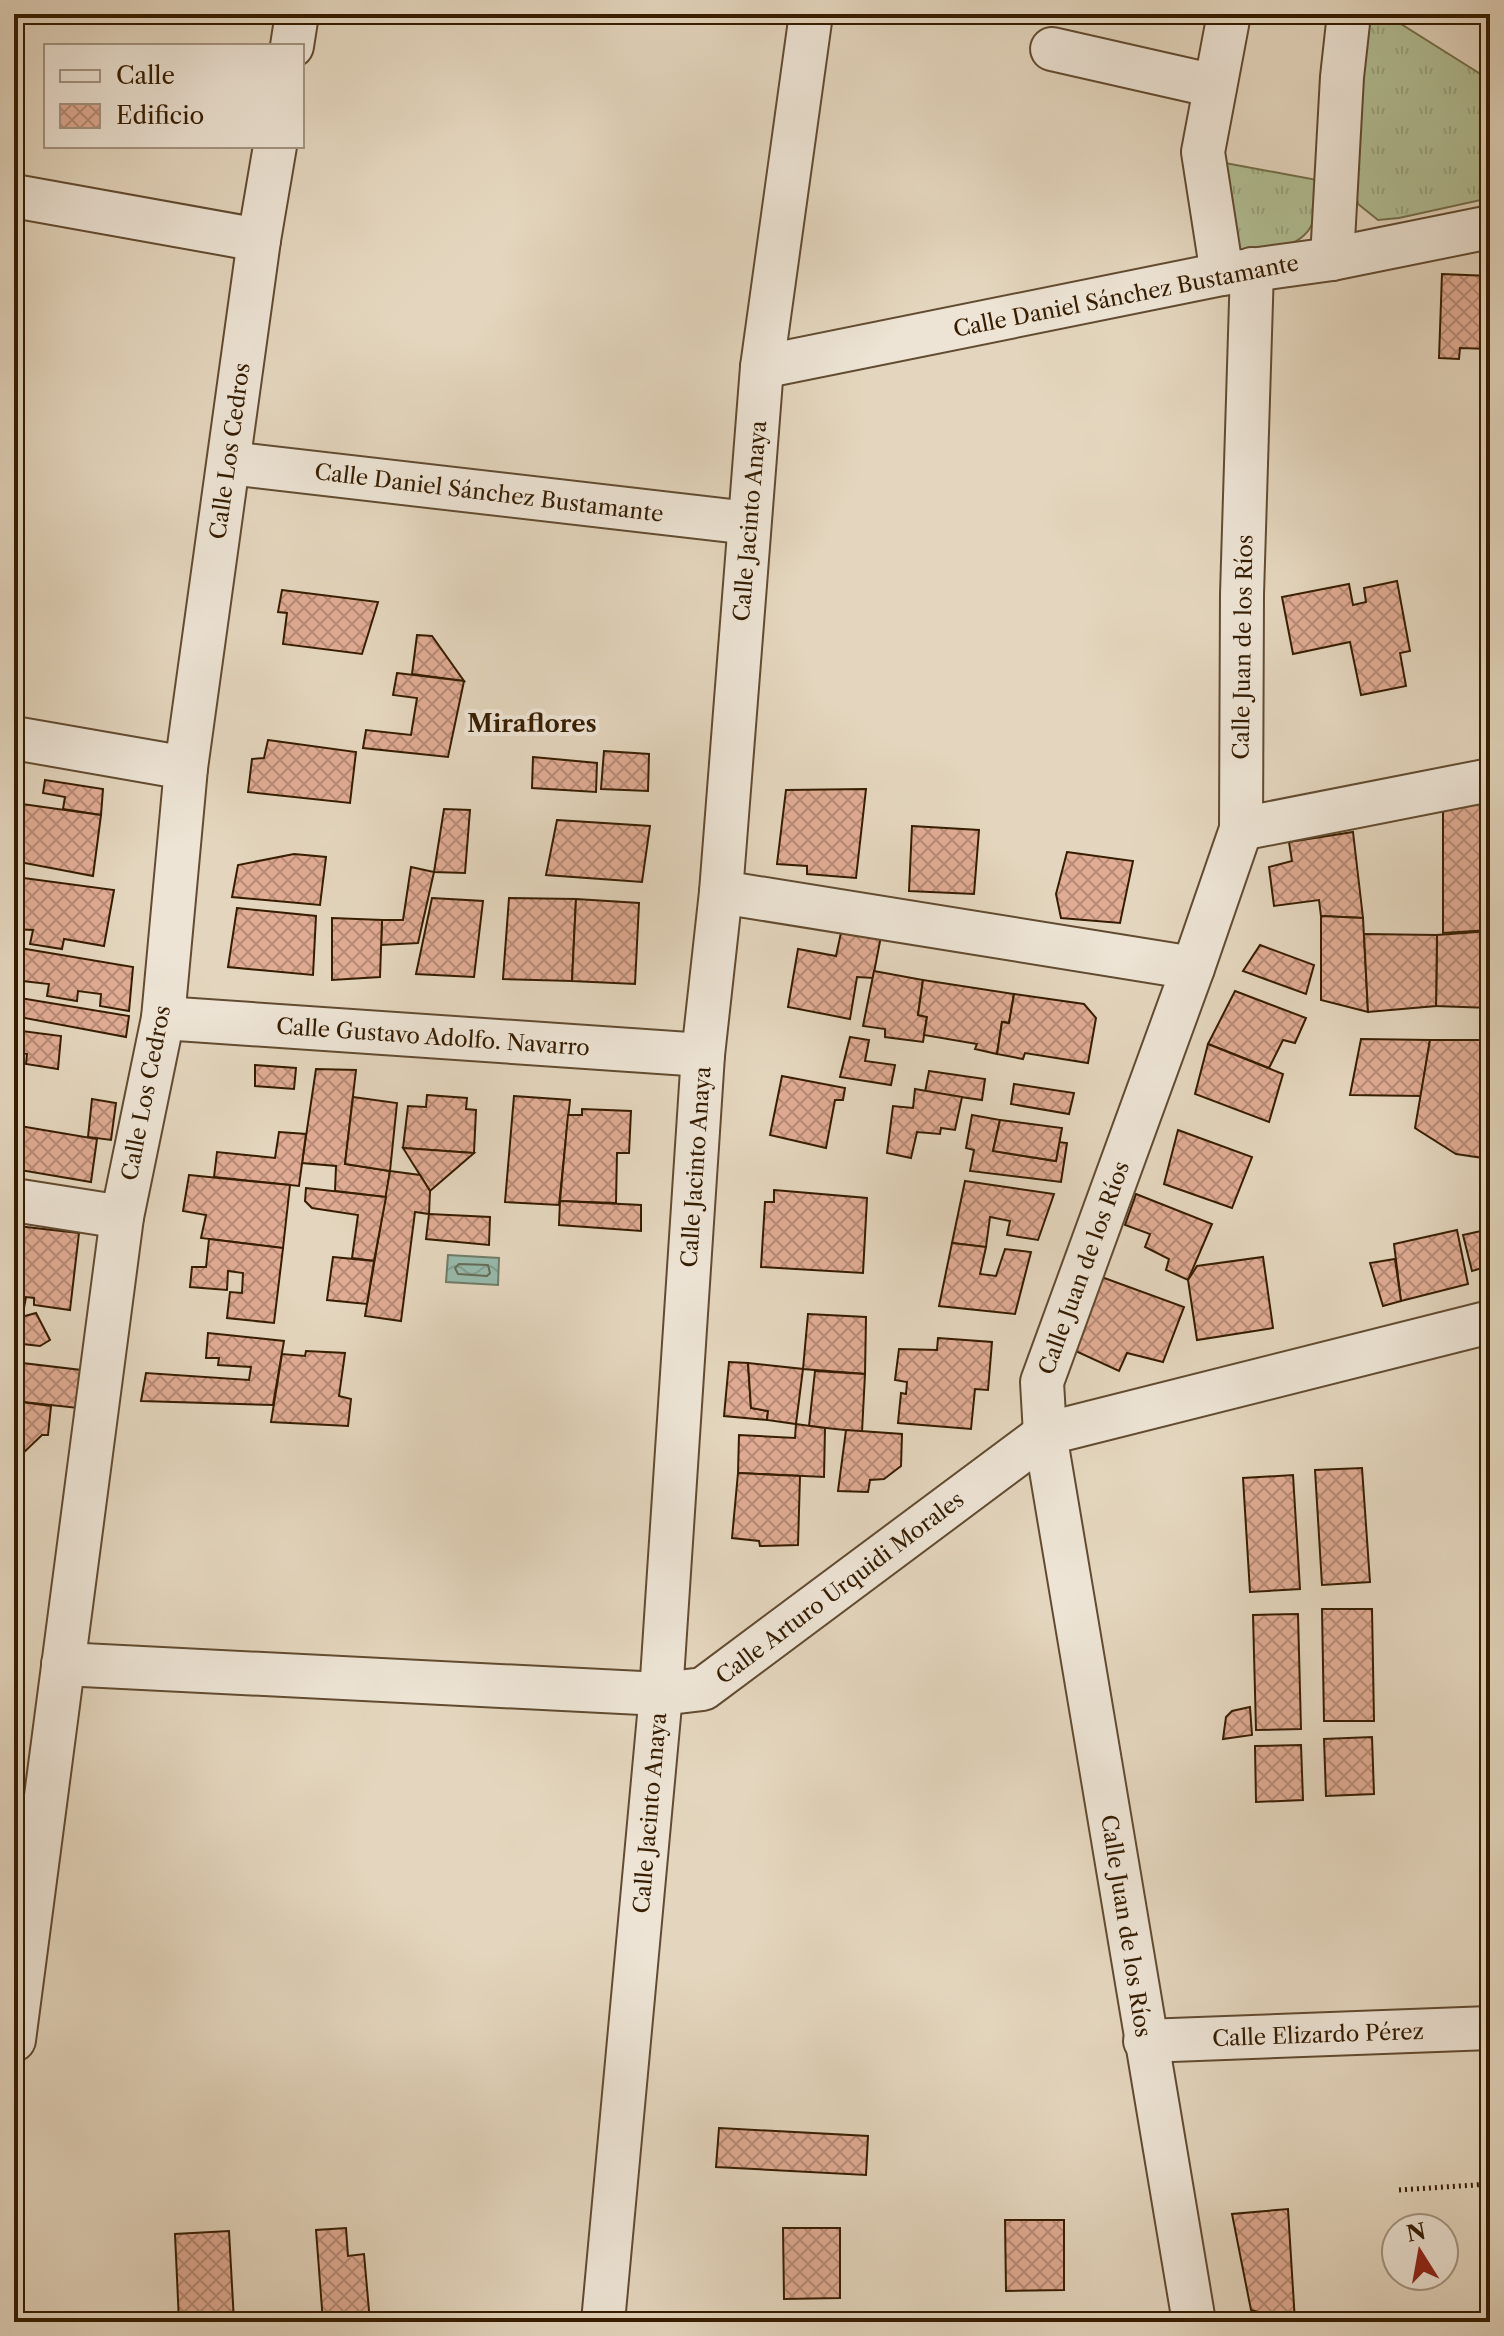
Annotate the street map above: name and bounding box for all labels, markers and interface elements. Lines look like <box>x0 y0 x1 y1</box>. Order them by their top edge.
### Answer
legend <box>44 44 304 148</box>
text: Calle <box>116 61 175 90</box>
text: Edificio <box>116 101 204 130</box>
street label: Calle Daniel Sánchez Bustamante <box>951 249 1301 343</box>
street label: Calle Los Cedros <box>204 361 256 541</box>
street label: Calle Jacinto Anaya <box>728 419 772 623</box>
street label: Calle Daniel Sánchez Bustamante <box>313 458 665 528</box>
street label: Calle Juan de los Ríos <box>1228 534 1258 760</box>
district label: Miraflores <box>467 709 597 738</box>
street label: Calle Los Cedros <box>116 1003 176 1183</box>
street label: Calle Gustavo Adolfo. Navarro <box>275 1013 591 1061</box>
street label: Calle Jacinto Anaya <box>676 1065 717 1268</box>
street label: Calle Juan de los Ríos <box>1033 1158 1135 1378</box>
street label: Calle Arturo Urquidi Morales <box>711 1486 969 1690</box>
street label: Calle Jacinto Anaya <box>628 1711 672 1915</box>
street label: Calle Juan de los Ríos <box>1095 1813 1157 2039</box>
street label: Calle Elizardo Pérez <box>1212 2018 1424 2052</box>
north arrow <box>1380 2212 1460 2292</box>
text: N <box>1404 2218 1428 2248</box>

